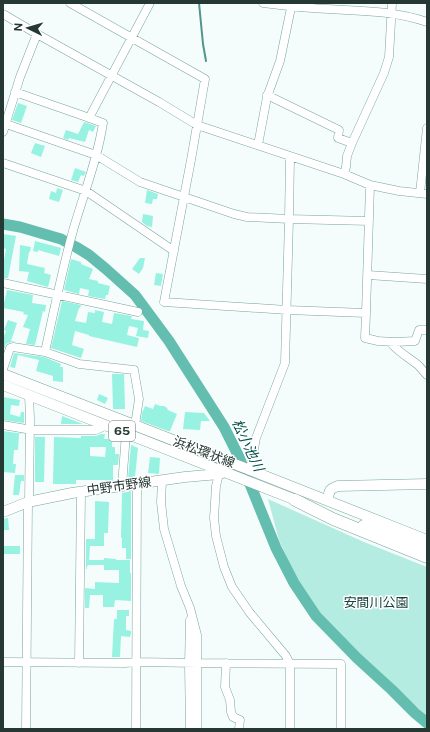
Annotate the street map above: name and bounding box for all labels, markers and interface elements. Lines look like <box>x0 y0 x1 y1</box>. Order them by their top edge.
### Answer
north arrow <box>8 8 48 48</box>
text: N <box>12 22 24 32</box>
water label: 松小池川 <box>229 416 268 476</box>
road number: 65 <box>109 421 135 441</box>
street label: 浜松環状線 <box>171 433 237 471</box>
street label: 中野市野線 <box>86 474 152 498</box>
park label: 安間川公園 <box>343 595 409 610</box>

